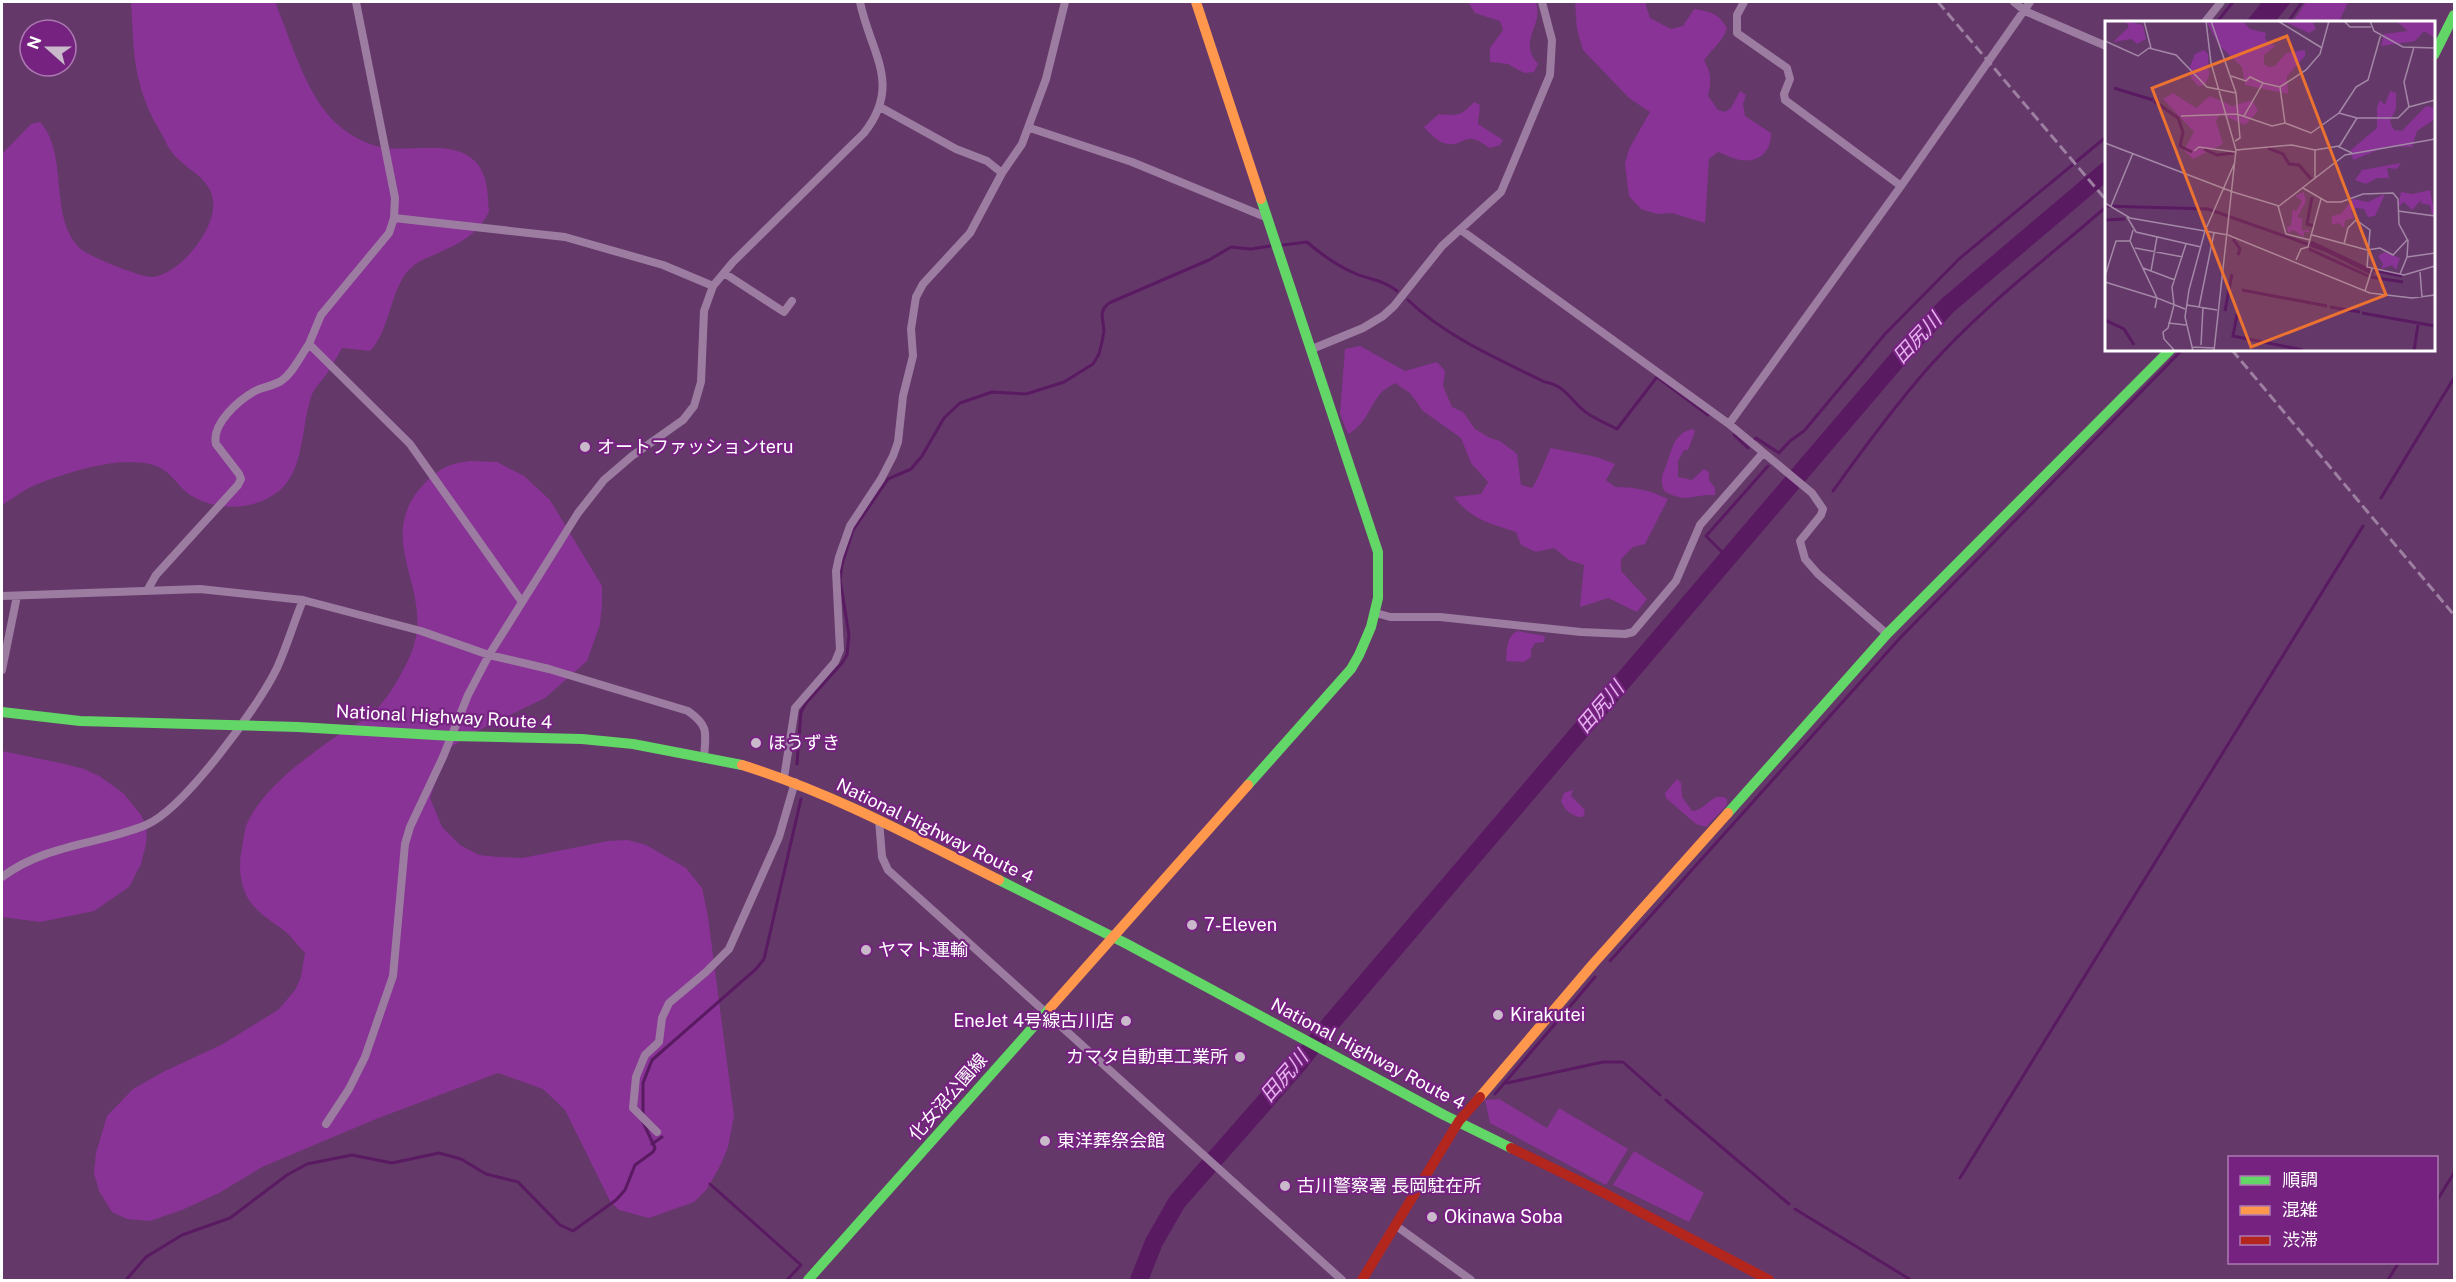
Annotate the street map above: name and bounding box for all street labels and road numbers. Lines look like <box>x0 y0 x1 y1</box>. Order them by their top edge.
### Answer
street label: National Highway Route 4 <box>335 700 553 733</box>
street label: National Highway Route 4 <box>833 774 1037 888</box>
street label: National Highway Route 4 <box>1268 993 1469 1114</box>
street label: 化女沼公園線 <box>904 1049 991 1144</box>

